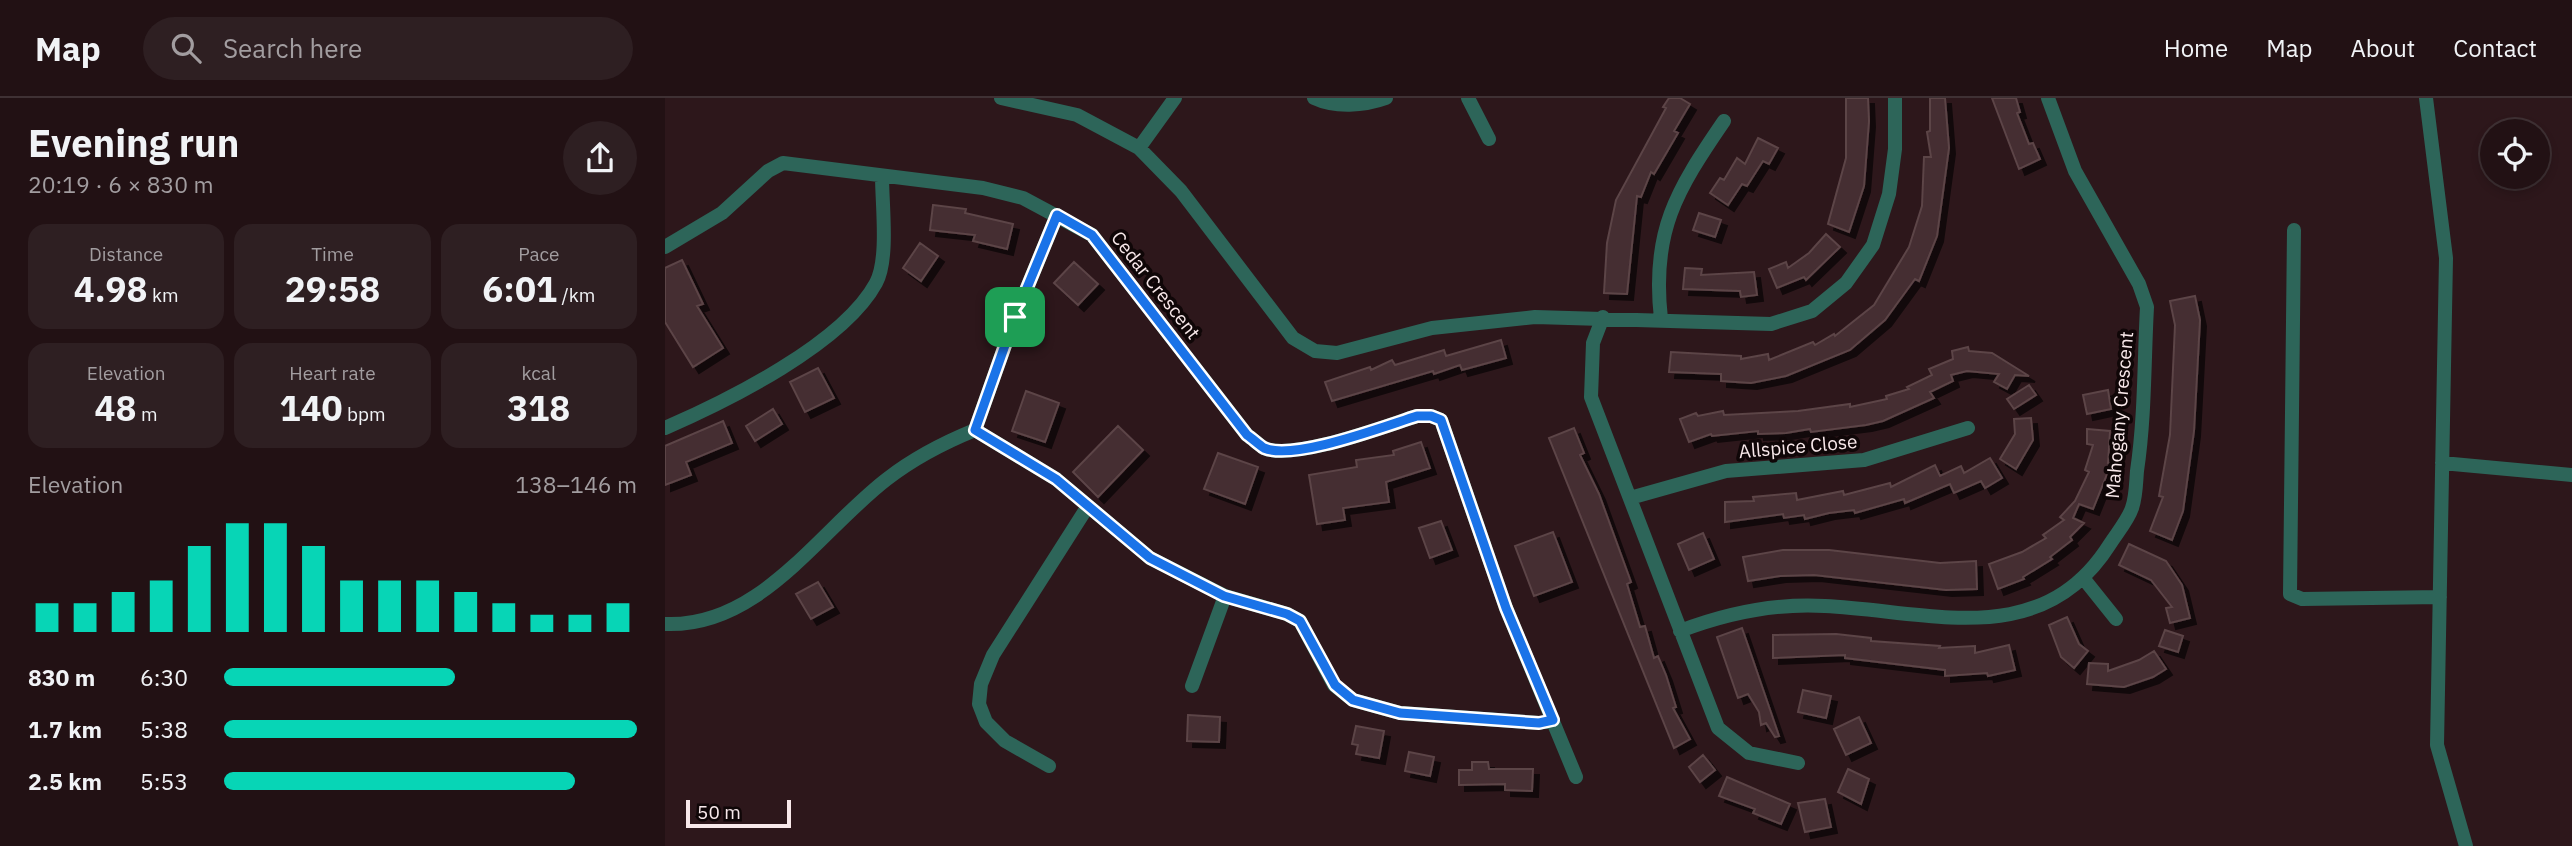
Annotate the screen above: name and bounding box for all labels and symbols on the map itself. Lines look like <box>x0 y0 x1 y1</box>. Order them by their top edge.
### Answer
street label: Cedar Crescent <box>1106 226 1206 344</box>
pin <box>985 287 1045 347</box>
street label: Mahogany Crescent <box>2100 331 2138 499</box>
street label: Allspice Close <box>1738 429 1858 463</box>
scale bar <box>686 797 791 829</box>

